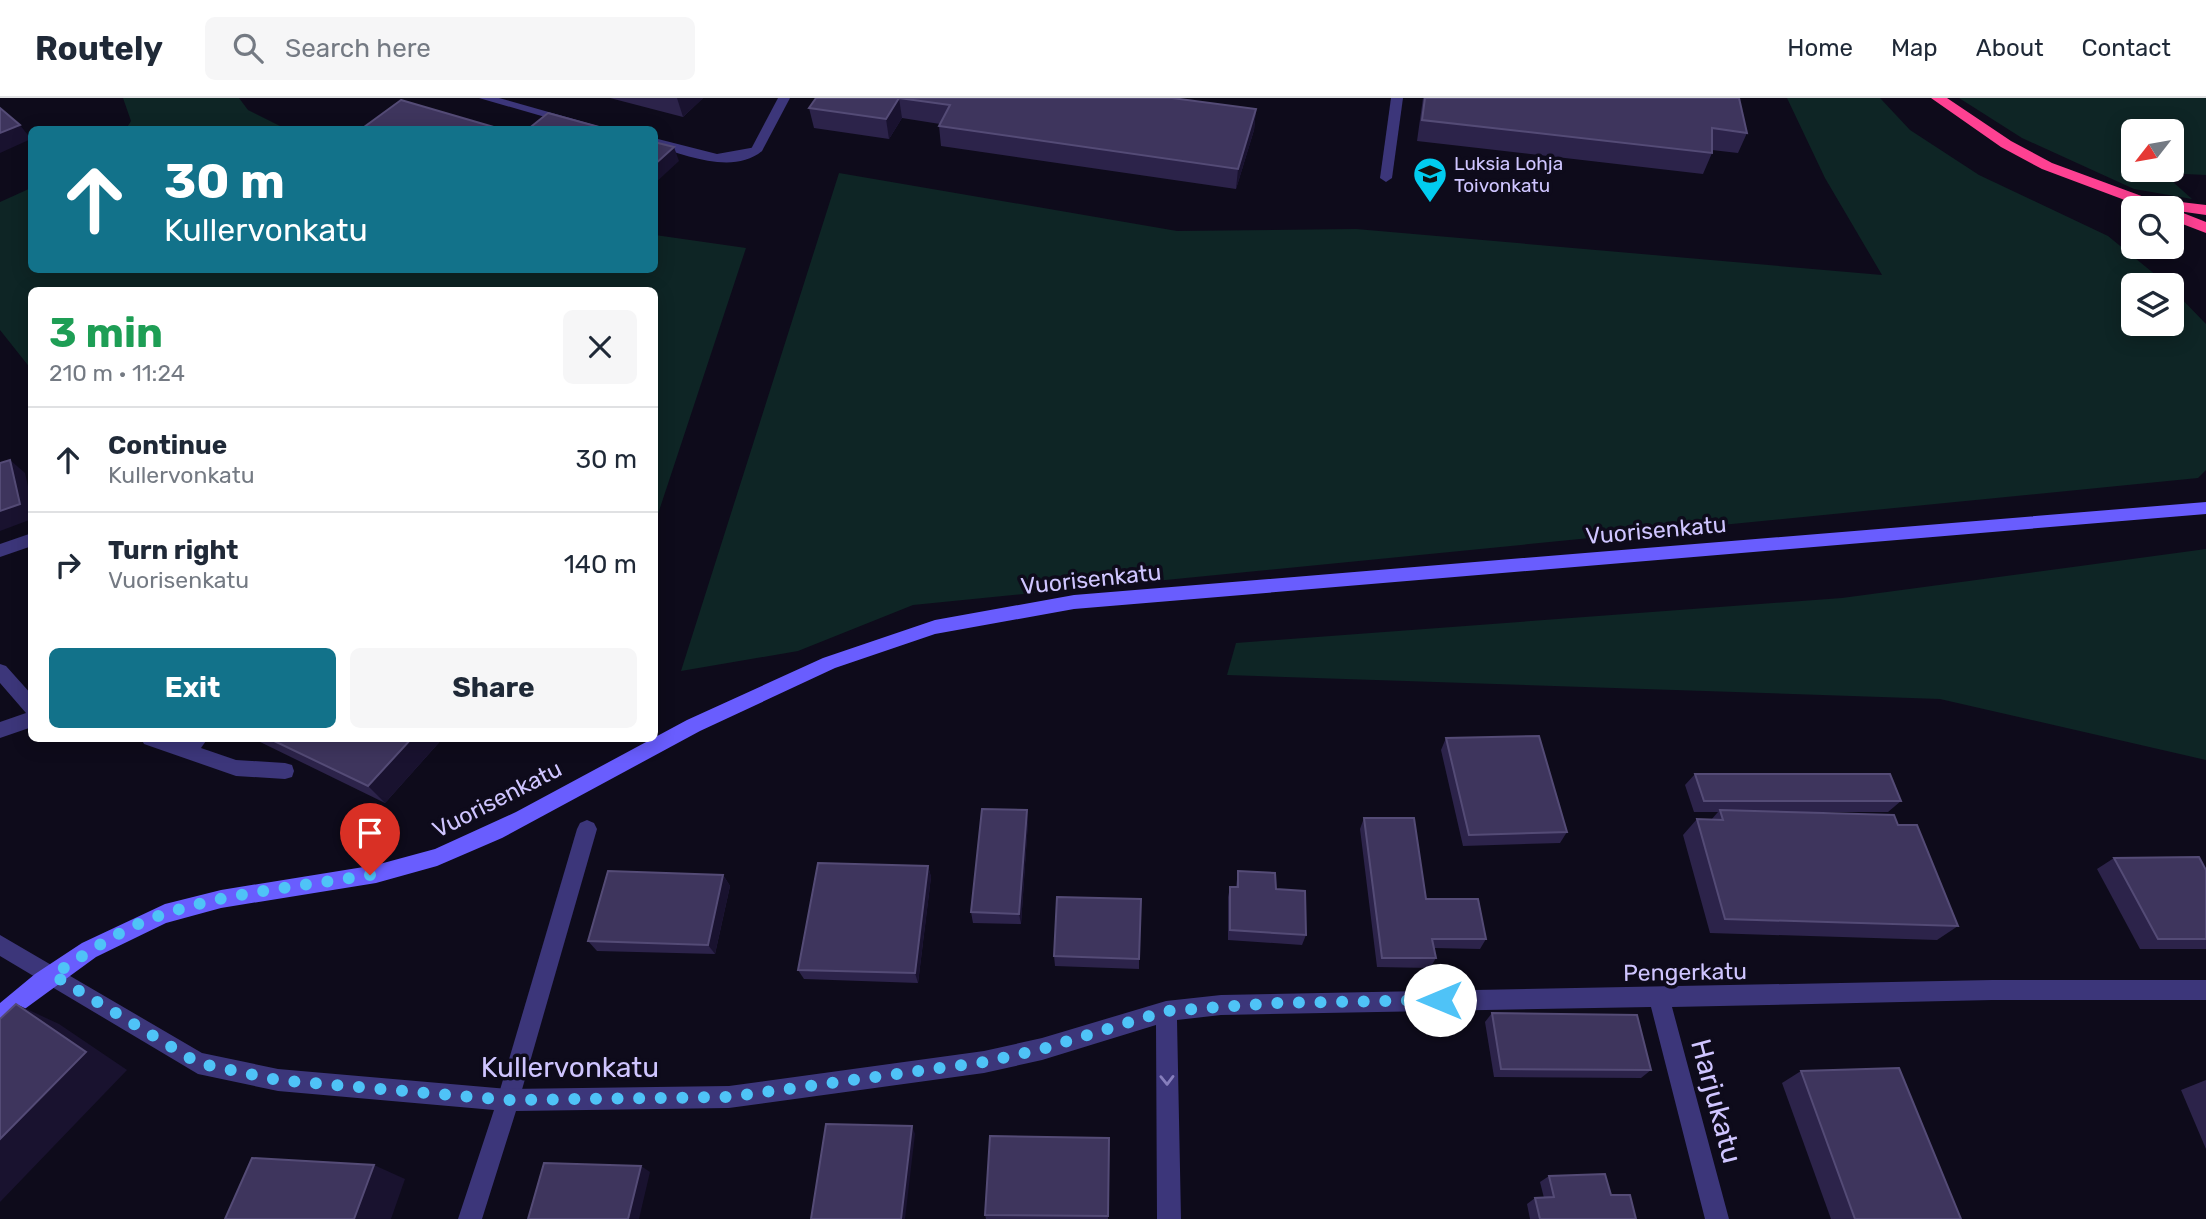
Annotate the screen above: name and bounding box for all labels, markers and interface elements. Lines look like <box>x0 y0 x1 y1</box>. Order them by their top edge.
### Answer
search box <box>205 17 695 80</box>
text: Routely <box>35 29 163 68</box>
icon: search <box>229 29 267 67</box>
text: Search here <box>285 33 431 64</box>
text: Home <box>1787 34 1853 62</box>
text: Map <box>1891 34 1938 62</box>
text: About <box>1976 34 2044 62</box>
text: Contact <box>2082 34 2171 62</box>
north arrow <box>2121 119 2184 182</box>
map controls <box>2121 119 2184 336</box>
text: 30 m <box>164 152 285 210</box>
place label: Luksia Lohja Toivonkatu <box>1454 152 1563 197</box>
icon: ahead <box>49 154 140 245</box>
school or university icon: Luksia Lohja Toivonkatu <box>1411 155 1449 204</box>
button: search <box>2121 196 2184 259</box>
text: Kullervonkatu <box>164 211 368 249</box>
button: layers <box>2121 273 2184 336</box>
text: 3 min <box>49 308 163 358</box>
button: close <box>563 310 637 384</box>
text: 210 m · 11:24 <box>49 359 185 387</box>
text: Continue <box>108 430 227 461</box>
icon: ahead <box>49 441 87 479</box>
text: 30 m <box>575 444 637 475</box>
text: Kullervonkatu <box>108 461 254 489</box>
street label: Vuorisenkatu <box>1584 510 1728 550</box>
text: Turn right <box>108 535 238 566</box>
icon: right <box>49 546 87 584</box>
text: 140 m <box>564 549 637 580</box>
street label: Vuorisenkatu <box>1019 558 1163 600</box>
text: Vuorisenkatu <box>108 566 249 594</box>
button: Exit <box>49 648 336 728</box>
button: Share <box>350 648 637 728</box>
street label: Vuorisenkatu <box>428 754 566 844</box>
pin <box>340 803 400 875</box>
icon: arrive <box>351 814 389 852</box>
street label: Pengerkatu <box>1623 957 1747 987</box>
position arrow <box>1403 963 1477 1037</box>
street label: Harjukatu <box>1684 1035 1749 1167</box>
street label: Kullervonkatu <box>481 1051 659 1084</box>
one-way arrow <box>1159 1075 1175 1085</box>

